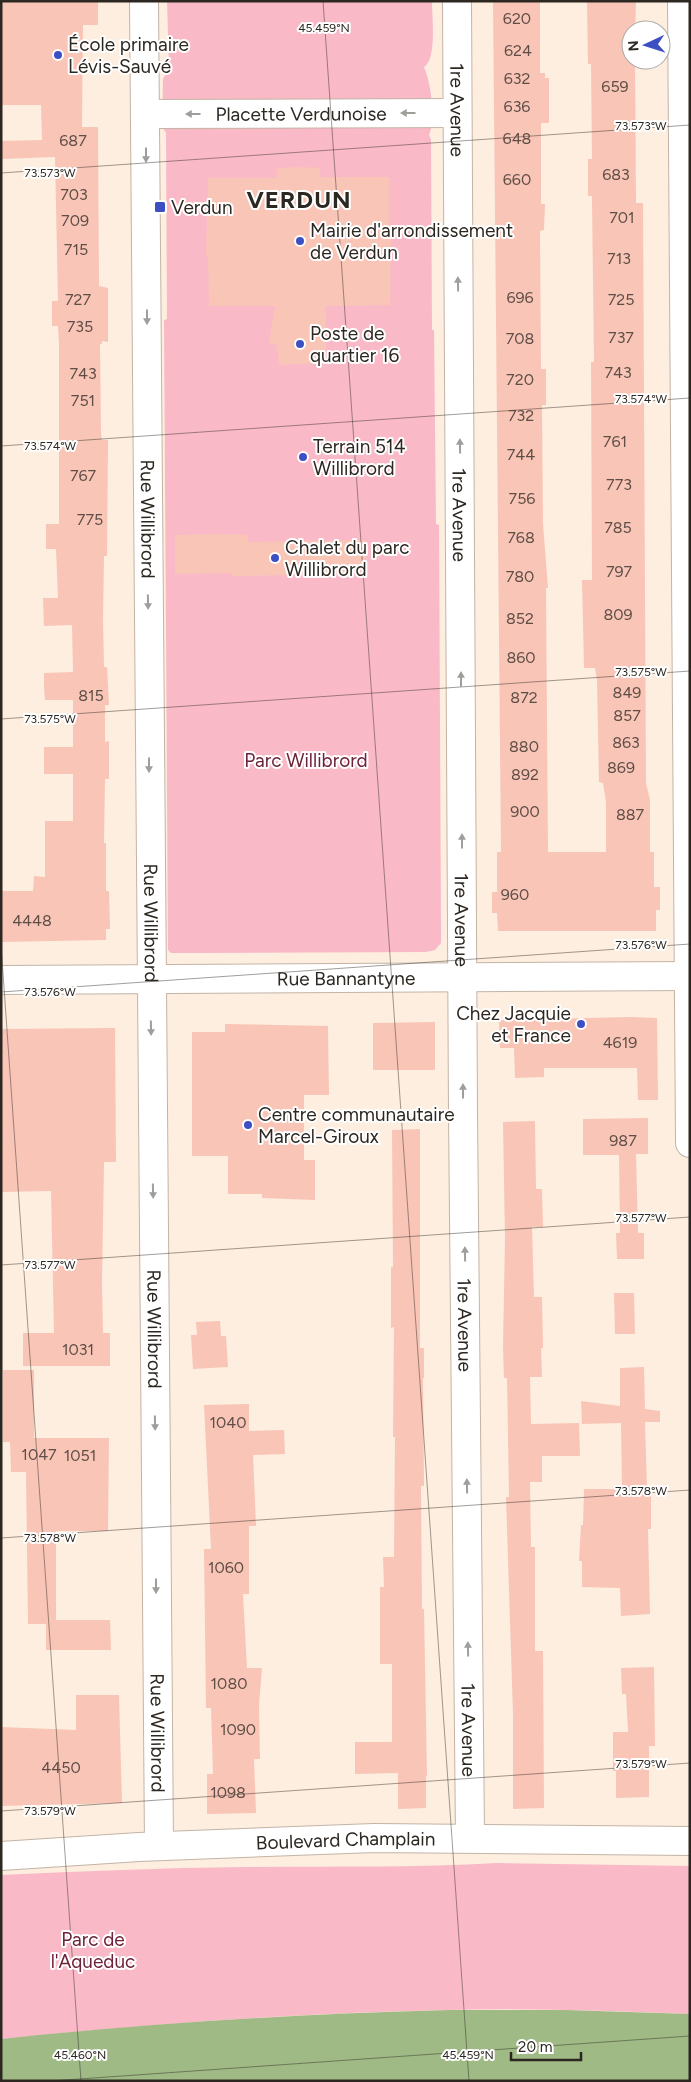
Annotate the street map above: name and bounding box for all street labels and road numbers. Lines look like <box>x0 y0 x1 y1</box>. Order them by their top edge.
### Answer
street label: 1re Avenue <box>446 63 469 157</box>
street label: Placette Verdunoise <box>215 102 387 125</box>
street label: Rue Willibrord <box>136 459 160 579</box>
street label: 1re Avenue <box>448 468 472 562</box>
street label: Rue Willibrord <box>140 863 163 983</box>
street label: 1re Avenue <box>450 873 474 967</box>
street label: Rue Bannantyne <box>277 966 415 990</box>
street label: Rue Willibrord <box>143 1269 167 1389</box>
street label: 1re Avenue <box>453 1278 477 1372</box>
street label: Rue Willibrord <box>146 1673 170 1793</box>
street label: 1re Avenue <box>457 1683 481 1777</box>
street label: Boulevard Champlain <box>255 1826 435 1854</box>

